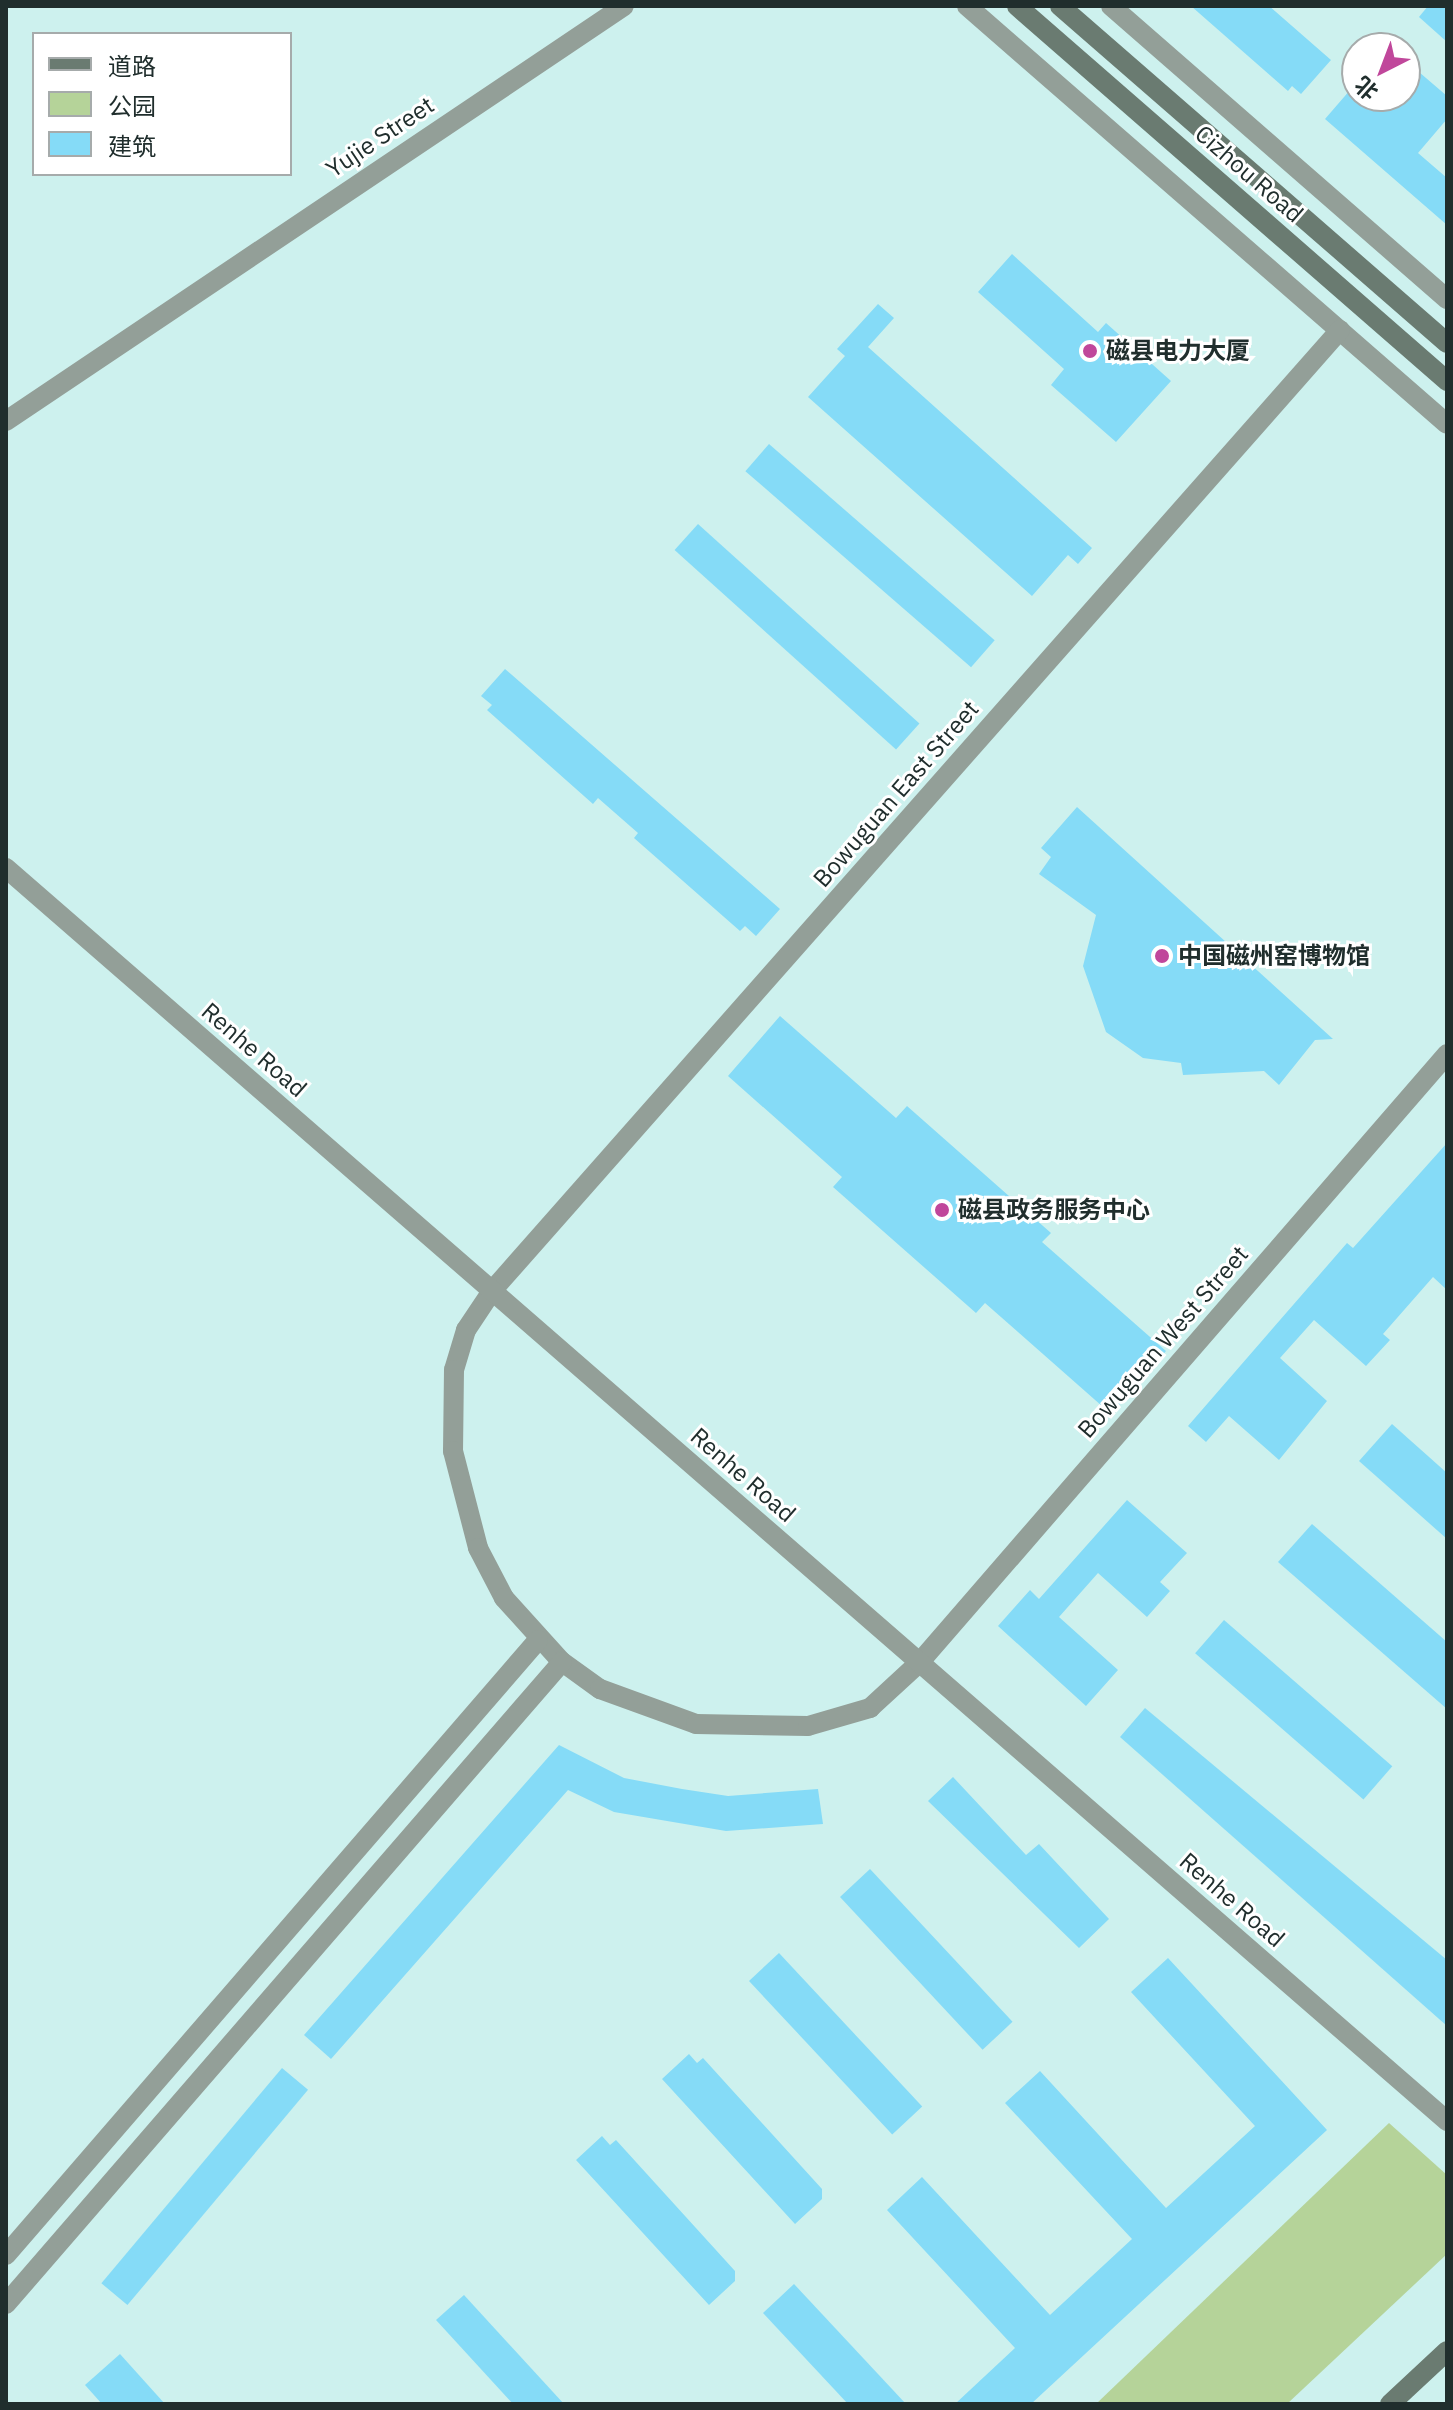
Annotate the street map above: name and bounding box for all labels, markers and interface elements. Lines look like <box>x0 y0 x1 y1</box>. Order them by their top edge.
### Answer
legend <box>32 32 292 176</box>
north arrow <box>1341 32 1421 112</box>
text: 道路 <box>108 50 156 82</box>
text: 北 <box>1348 71 1384 107</box>
text: 公园 <box>108 90 156 122</box>
street label: Yujie Street <box>321 90 439 184</box>
street label: Cizhou Road <box>1189 119 1309 229</box>
text: 建筑 <box>108 130 156 162</box>
place label: 磁县电力大厦 <box>1106 337 1250 365</box>
marker: 磁县电力大厦 <box>1081 342 1099 360</box>
street label: Bowuguan East Street <box>807 695 985 893</box>
place label: 中国磁州窑博物馆 <box>1178 942 1370 970</box>
marker: 中国磁州窑博物馆 <box>1153 947 1171 965</box>
street label: Renhe Road <box>196 997 312 1103</box>
place label: 磁县政务服务中心 <box>958 1196 1150 1224</box>
marker: 磁县政务服务中心 <box>933 1201 951 1219</box>
street label: Bowuguan West Street <box>1072 1240 1254 1444</box>
street label: Renhe Road <box>685 1422 801 1528</box>
street label: Renhe Road <box>1174 1847 1290 1953</box>

